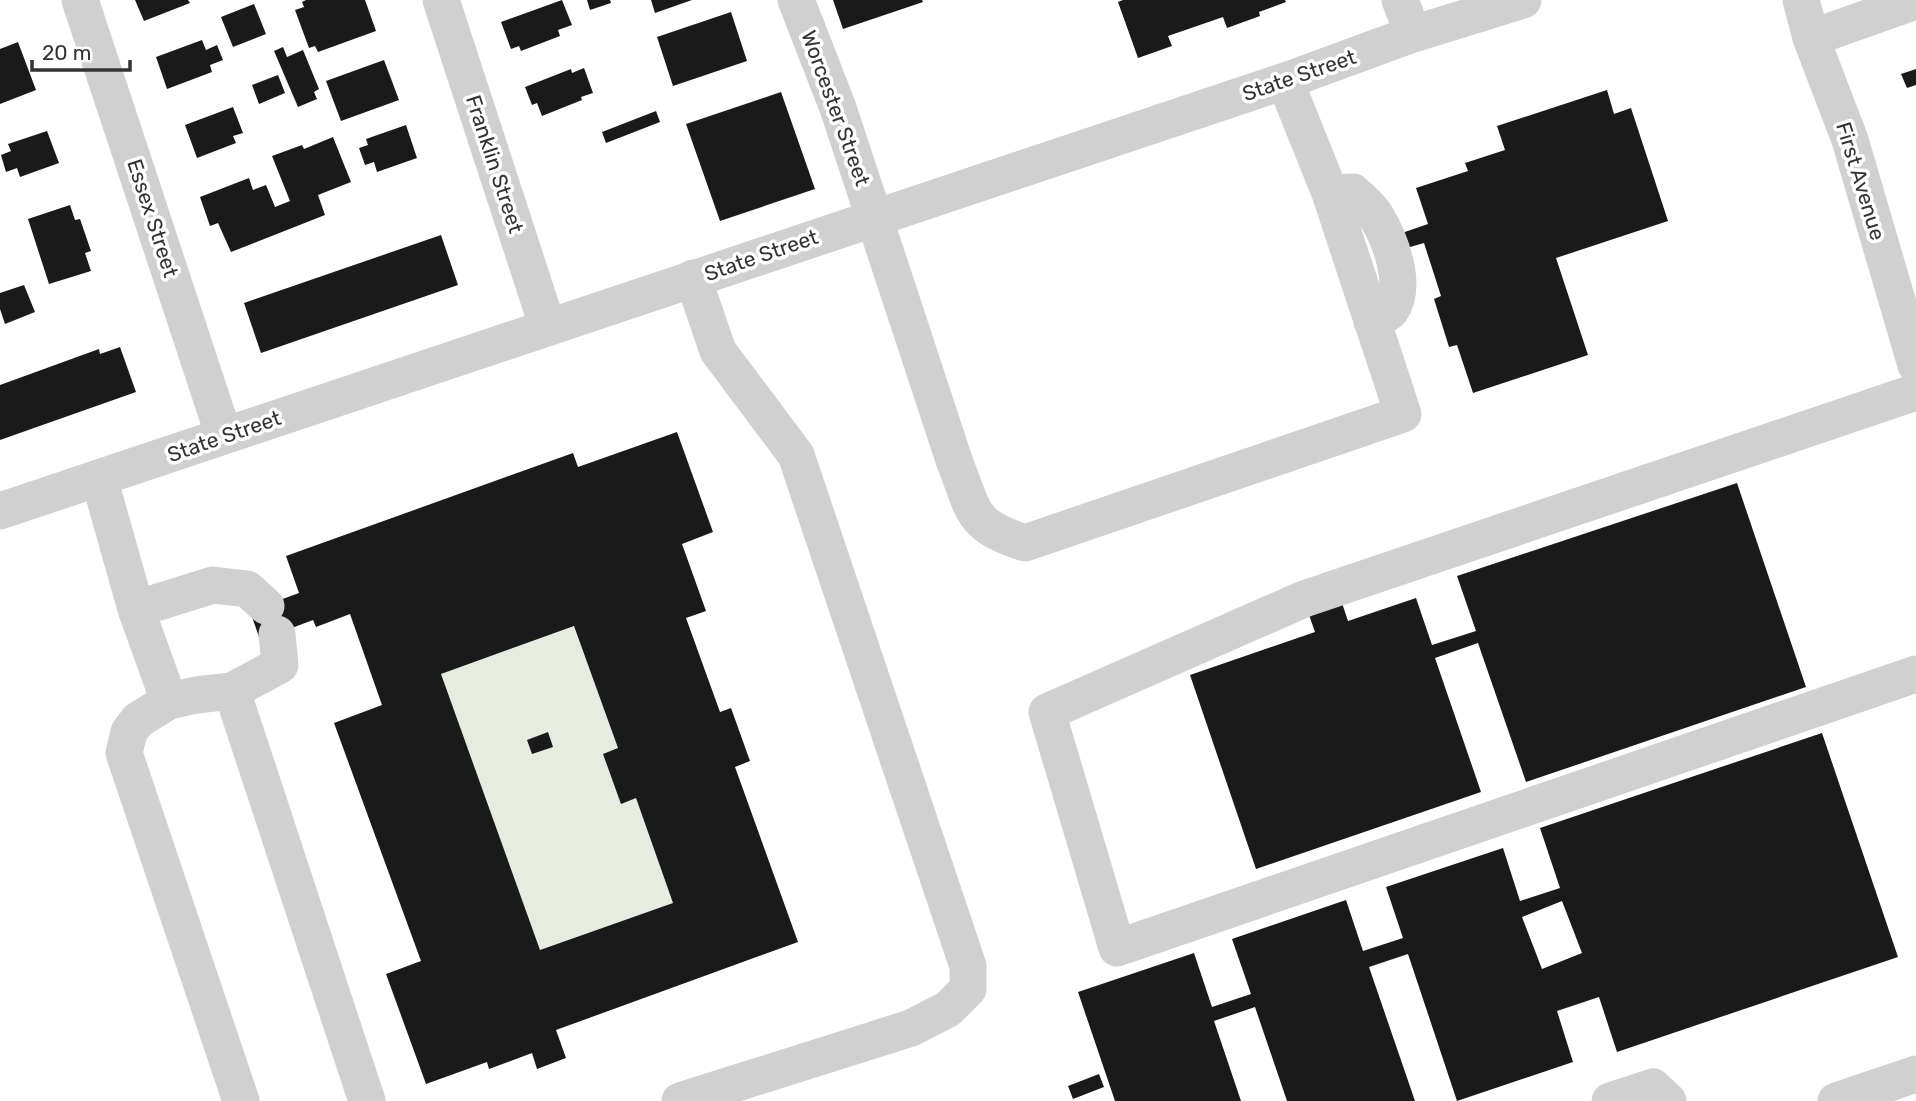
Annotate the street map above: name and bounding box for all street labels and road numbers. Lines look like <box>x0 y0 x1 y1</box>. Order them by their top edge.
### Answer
street label: Worcester Street <box>796 27 876 189</box>
street label: State Street <box>1239 44 1359 106</box>
street label: Franklin Street <box>461 92 529 236</box>
street label: First Avenue <box>1831 119 1891 243</box>
street label: Essex Street <box>122 156 184 280</box>
street label: State Street <box>701 224 821 286</box>
street label: State Street <box>164 405 284 467</box>

